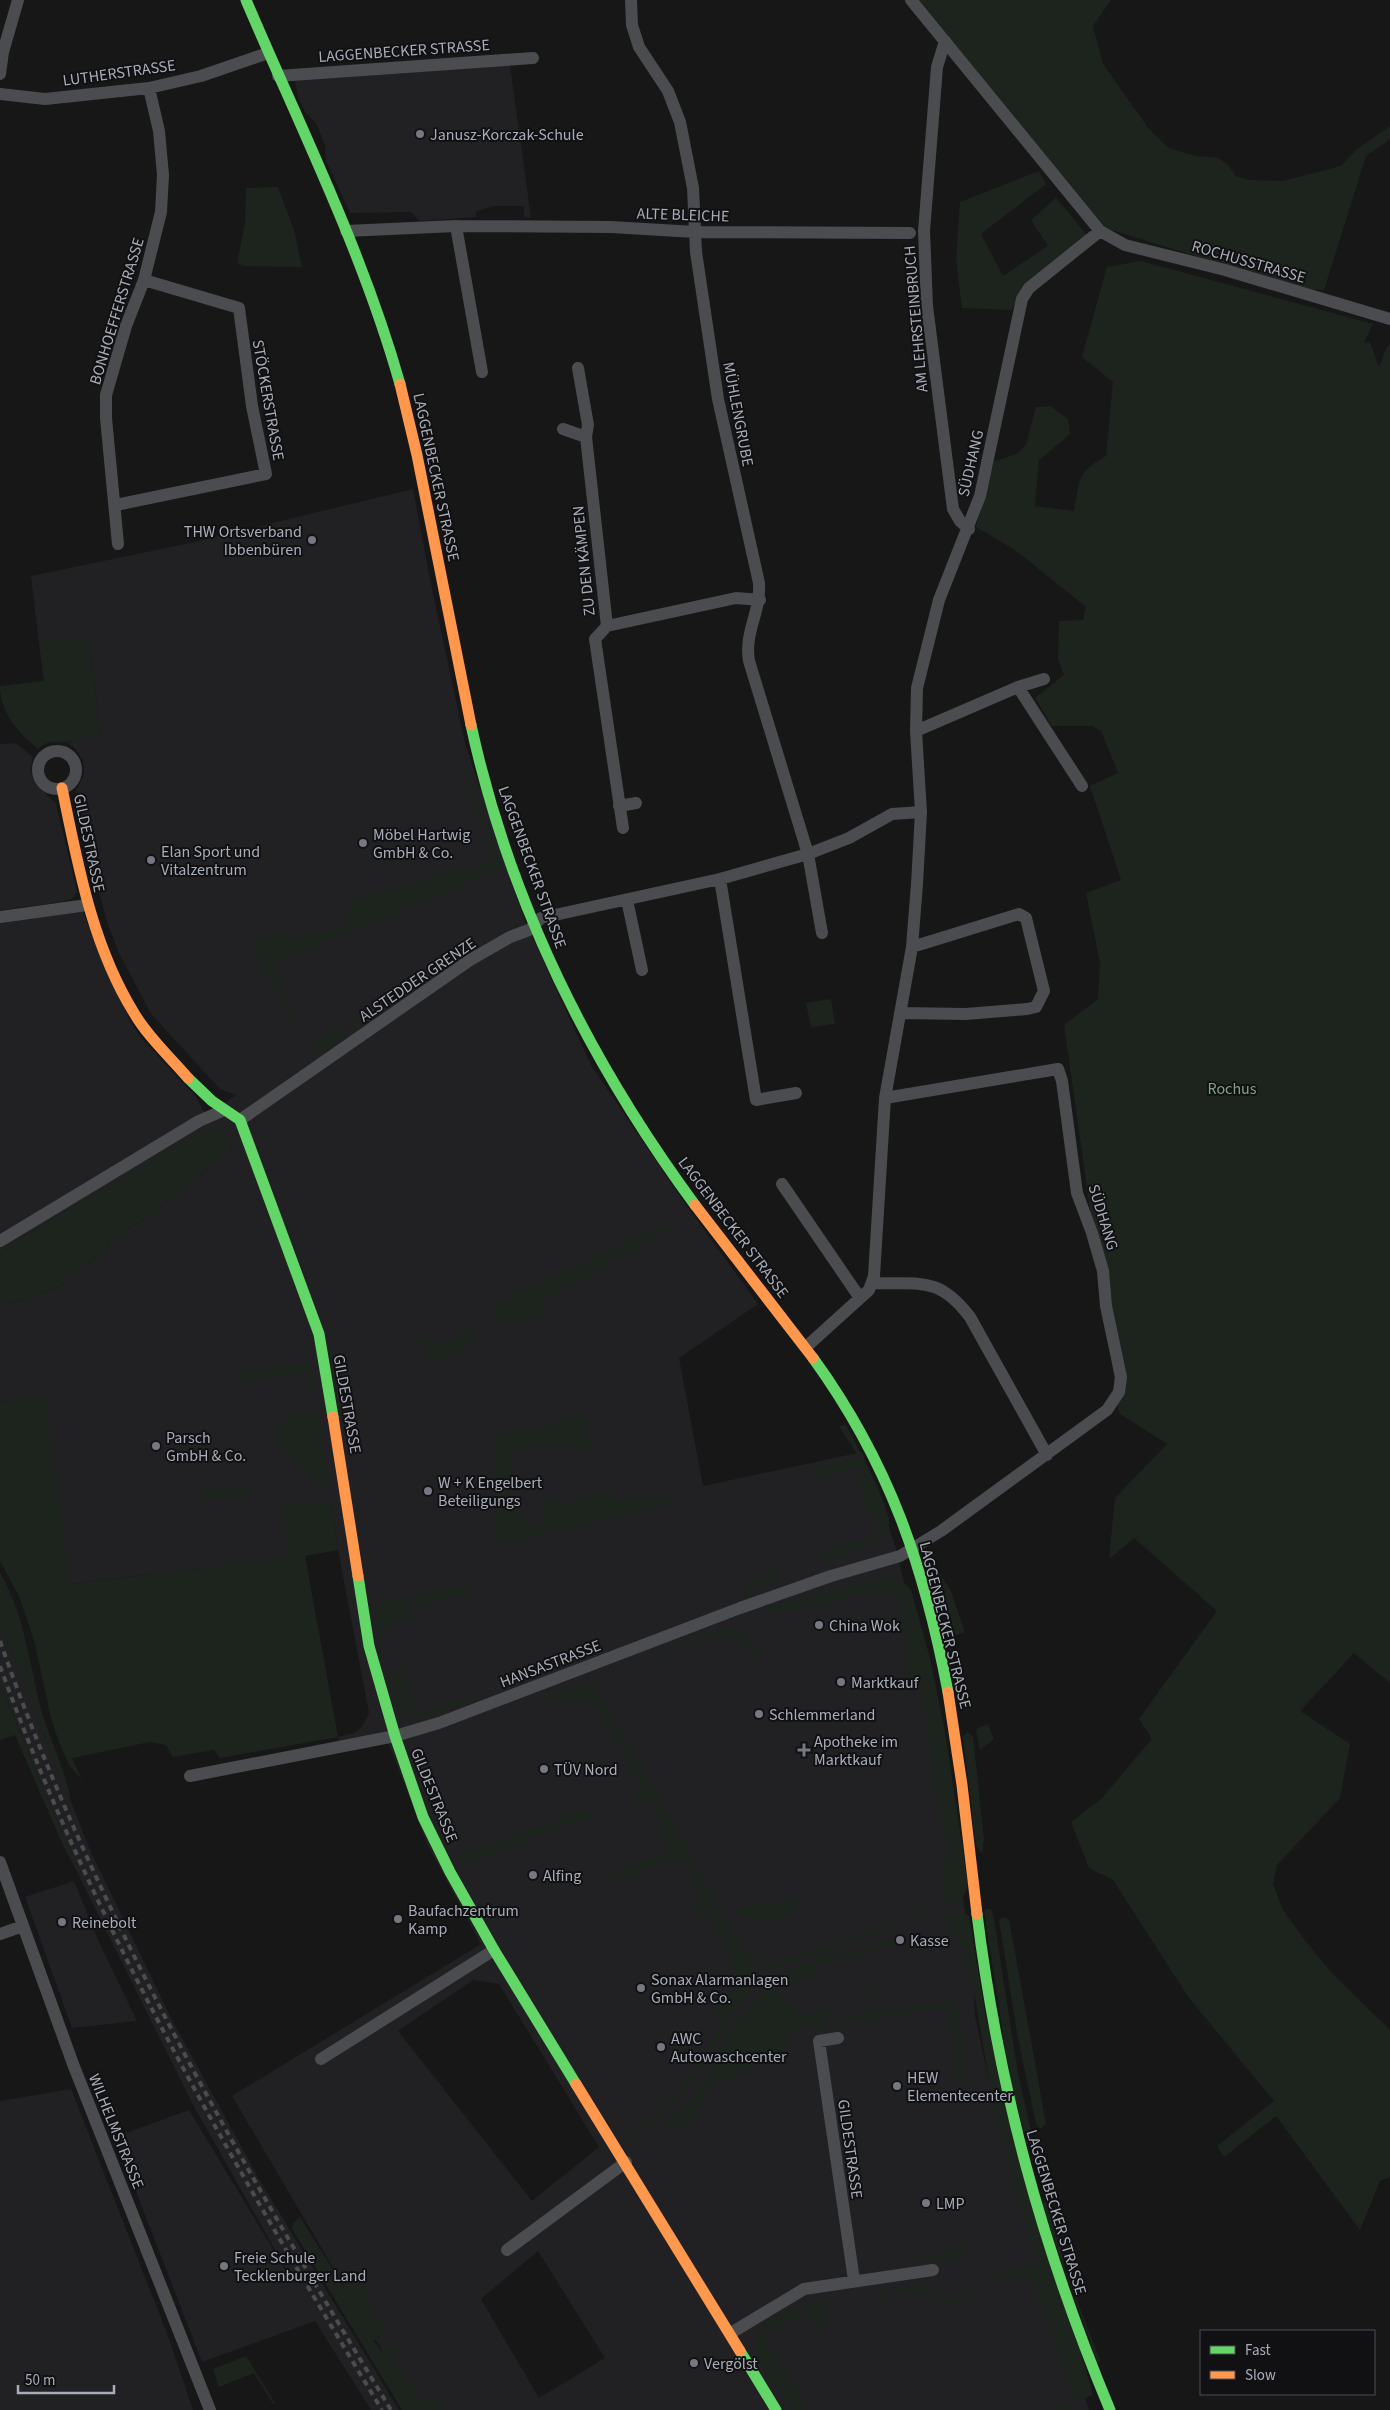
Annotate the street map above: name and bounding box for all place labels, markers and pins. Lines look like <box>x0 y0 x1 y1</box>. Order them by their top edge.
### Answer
place label: Janusz-Korczak-Schule <box>430 124 584 146</box>
marker: Janusz-Korczak-Schule <box>414 128 426 140</box>
place label: THW Ortsverband Ibbenbüren <box>184 521 302 561</box>
marker: THW Ortsverband Ibbenbüren <box>306 534 318 546</box>
place label: Möbel Hartwig GmbH & Co. <box>373 824 470 864</box>
marker: Möbel Hartwig GmbH & Co. <box>357 837 369 849</box>
place label: Elan Sport und Vitalzentrum <box>161 841 260 881</box>
marker: Elan Sport und Vitalzentrum <box>145 854 157 866</box>
place label: Parsch GmbH & Co. <box>166 1427 246 1467</box>
marker: Parsch GmbH & Co. <box>150 1440 162 1452</box>
place label: W + K Engelbert Beteiligungs <box>438 1472 543 1512</box>
marker: W + K Engelbert Beteiligungs <box>422 1485 434 1497</box>
place label: China Wok <box>829 1615 900 1637</box>
marker: China Wok <box>813 1619 825 1631</box>
place label: Marktkauf <box>851 1672 920 1694</box>
marker: Marktkauf <box>835 1676 847 1688</box>
place label: Schlemmerland <box>769 1704 875 1726</box>
marker: Schlemmerland <box>753 1708 765 1720</box>
place label: Apotheke im Marktkauf <box>814 1731 898 1771</box>
marker: Apotheke im Marktkauf <box>798 1744 810 1756</box>
place label: TÜV Nord <box>554 1759 618 1781</box>
marker: TÜV Nord <box>538 1763 550 1775</box>
place label: Alfing <box>543 1865 581 1887</box>
marker: Alfing <box>527 1869 539 1881</box>
place label: Baufachzentrum Kamp <box>408 1900 519 1940</box>
place label: Reinebolt <box>72 1912 137 1934</box>
marker: Baufachzentrum Kamp <box>392 1913 404 1925</box>
marker: Reinebolt <box>56 1916 68 1928</box>
place label: Kasse <box>910 1930 949 1952</box>
marker: Kasse <box>894 1934 906 1946</box>
place label: Sonax Alarmanlagen GmbH & Co. <box>651 1969 789 2009</box>
marker: Sonax Alarmanlagen GmbH & Co. <box>635 1982 647 1994</box>
place label: AWC Autowaschcenter <box>671 2028 787 2068</box>
marker: AWC Autowaschcenter <box>655 2041 667 2053</box>
place label: HEW Elementecenter <box>907 2067 1013 2107</box>
marker: HEW Elementecenter <box>891 2080 903 2092</box>
place label: LMP <box>936 2193 964 2215</box>
marker: LMP <box>920 2197 932 2209</box>
place label: Freie Schule Tecklenburger Land <box>234 2247 366 2287</box>
marker: Freie Schule Tecklenburger Land <box>218 2260 230 2272</box>
place label: Vergölst <box>704 2353 758 2375</box>
marker: Vergölst <box>688 2357 700 2369</box>

